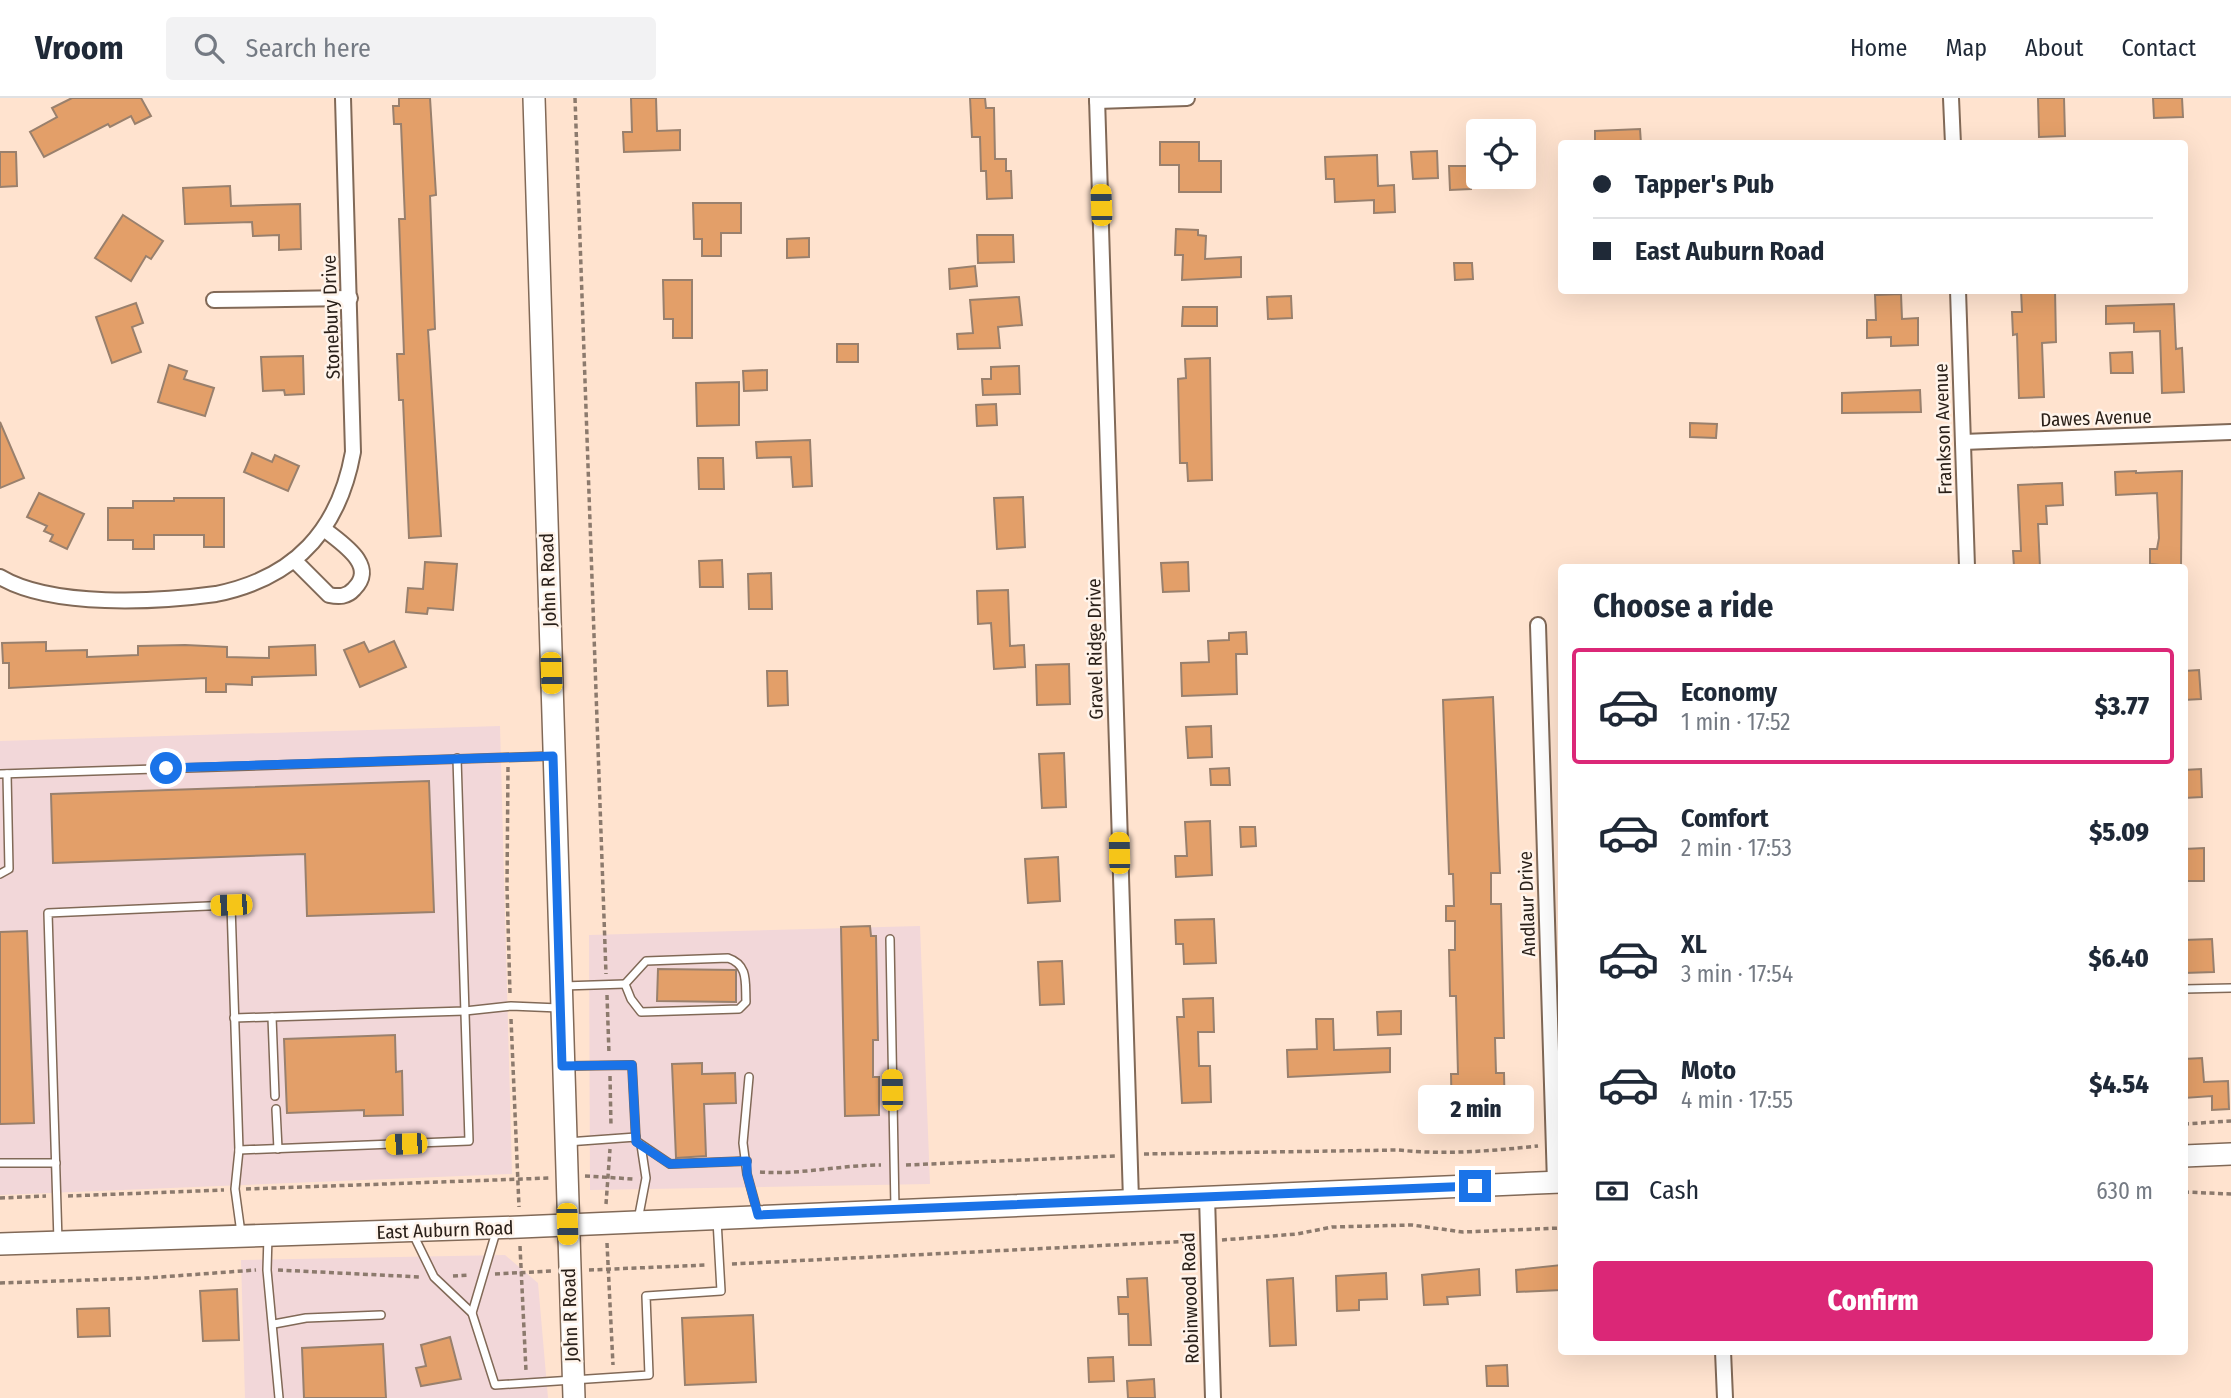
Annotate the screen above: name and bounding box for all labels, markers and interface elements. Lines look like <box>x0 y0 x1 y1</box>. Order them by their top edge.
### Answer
search box <box>166 17 656 80</box>
text: Vroom <box>35 28 124 68</box>
icon: search <box>190 29 228 67</box>
text: Search here <box>246 33 371 64</box>
text: Home <box>1850 34 1907 62</box>
text: Map <box>1945 34 1987 62</box>
text: About <box>2025 34 2083 62</box>
text: Contact <box>2121 34 2196 62</box>
map controls <box>1466 119 1536 189</box>
button: locate <box>1466 119 1536 189</box>
text: Tapper's Pub <box>1635 169 1774 200</box>
car <box>1090 184 1113 226</box>
text: East Auburn Road <box>1635 236 1825 267</box>
street label: Stonebury Drive <box>317 254 345 380</box>
street label: Frankson Avenue <box>1929 363 1957 495</box>
street label: Dawes Avenue <box>2040 405 2152 431</box>
street label: John R Road <box>535 533 561 627</box>
street label: Gravel Ridge Drive <box>1082 578 1108 720</box>
text: Choose a ride <box>1593 587 1774 625</box>
car <box>540 652 563 694</box>
icon: car <box>1597 675 1660 738</box>
text: Economy <box>1681 677 1777 708</box>
text: $3.77 <box>2095 691 2149 722</box>
text: 1 min · 17:52 <box>1681 708 1790 736</box>
route start <box>150 752 182 784</box>
icon: car <box>1597 801 1660 864</box>
text: Comfort <box>1681 803 1769 834</box>
text: $5.09 <box>2089 817 2149 848</box>
car <box>1109 832 1130 874</box>
text: 2 min · 17:53 <box>1681 834 1792 862</box>
street label: Andlaur Drive <box>1514 851 1540 957</box>
car <box>210 894 253 916</box>
icon: car <box>1597 927 1660 990</box>
text: XL <box>1681 929 1707 960</box>
text: $6.40 <box>2088 943 2149 974</box>
text: 3 min · 17:54 <box>1681 960 1793 988</box>
icon: car <box>1597 1053 1660 1116</box>
text: Moto <box>1681 1055 1736 1086</box>
car <box>882 1069 903 1111</box>
text: $4.54 <box>2089 1069 2149 1100</box>
callout: 2 min <box>1417 1084 1533 1134</box>
text: 4 min · 17:55 <box>1681 1086 1793 1114</box>
text: 2 min <box>1451 1095 1501 1123</box>
car <box>385 1133 428 1155</box>
route end <box>1459 1170 1491 1202</box>
icon: cash <box>1593 1172 1631 1210</box>
text: Cash <box>1649 1175 1699 1206</box>
text: 630 m <box>2096 1177 2153 1205</box>
car <box>556 1203 579 1245</box>
street label: East Auburn Road <box>376 1216 514 1244</box>
street label: Robinwood Road <box>1176 1232 1204 1364</box>
button: Confirm <box>1593 1261 2153 1341</box>
street label: John R Road <box>557 1268 583 1362</box>

